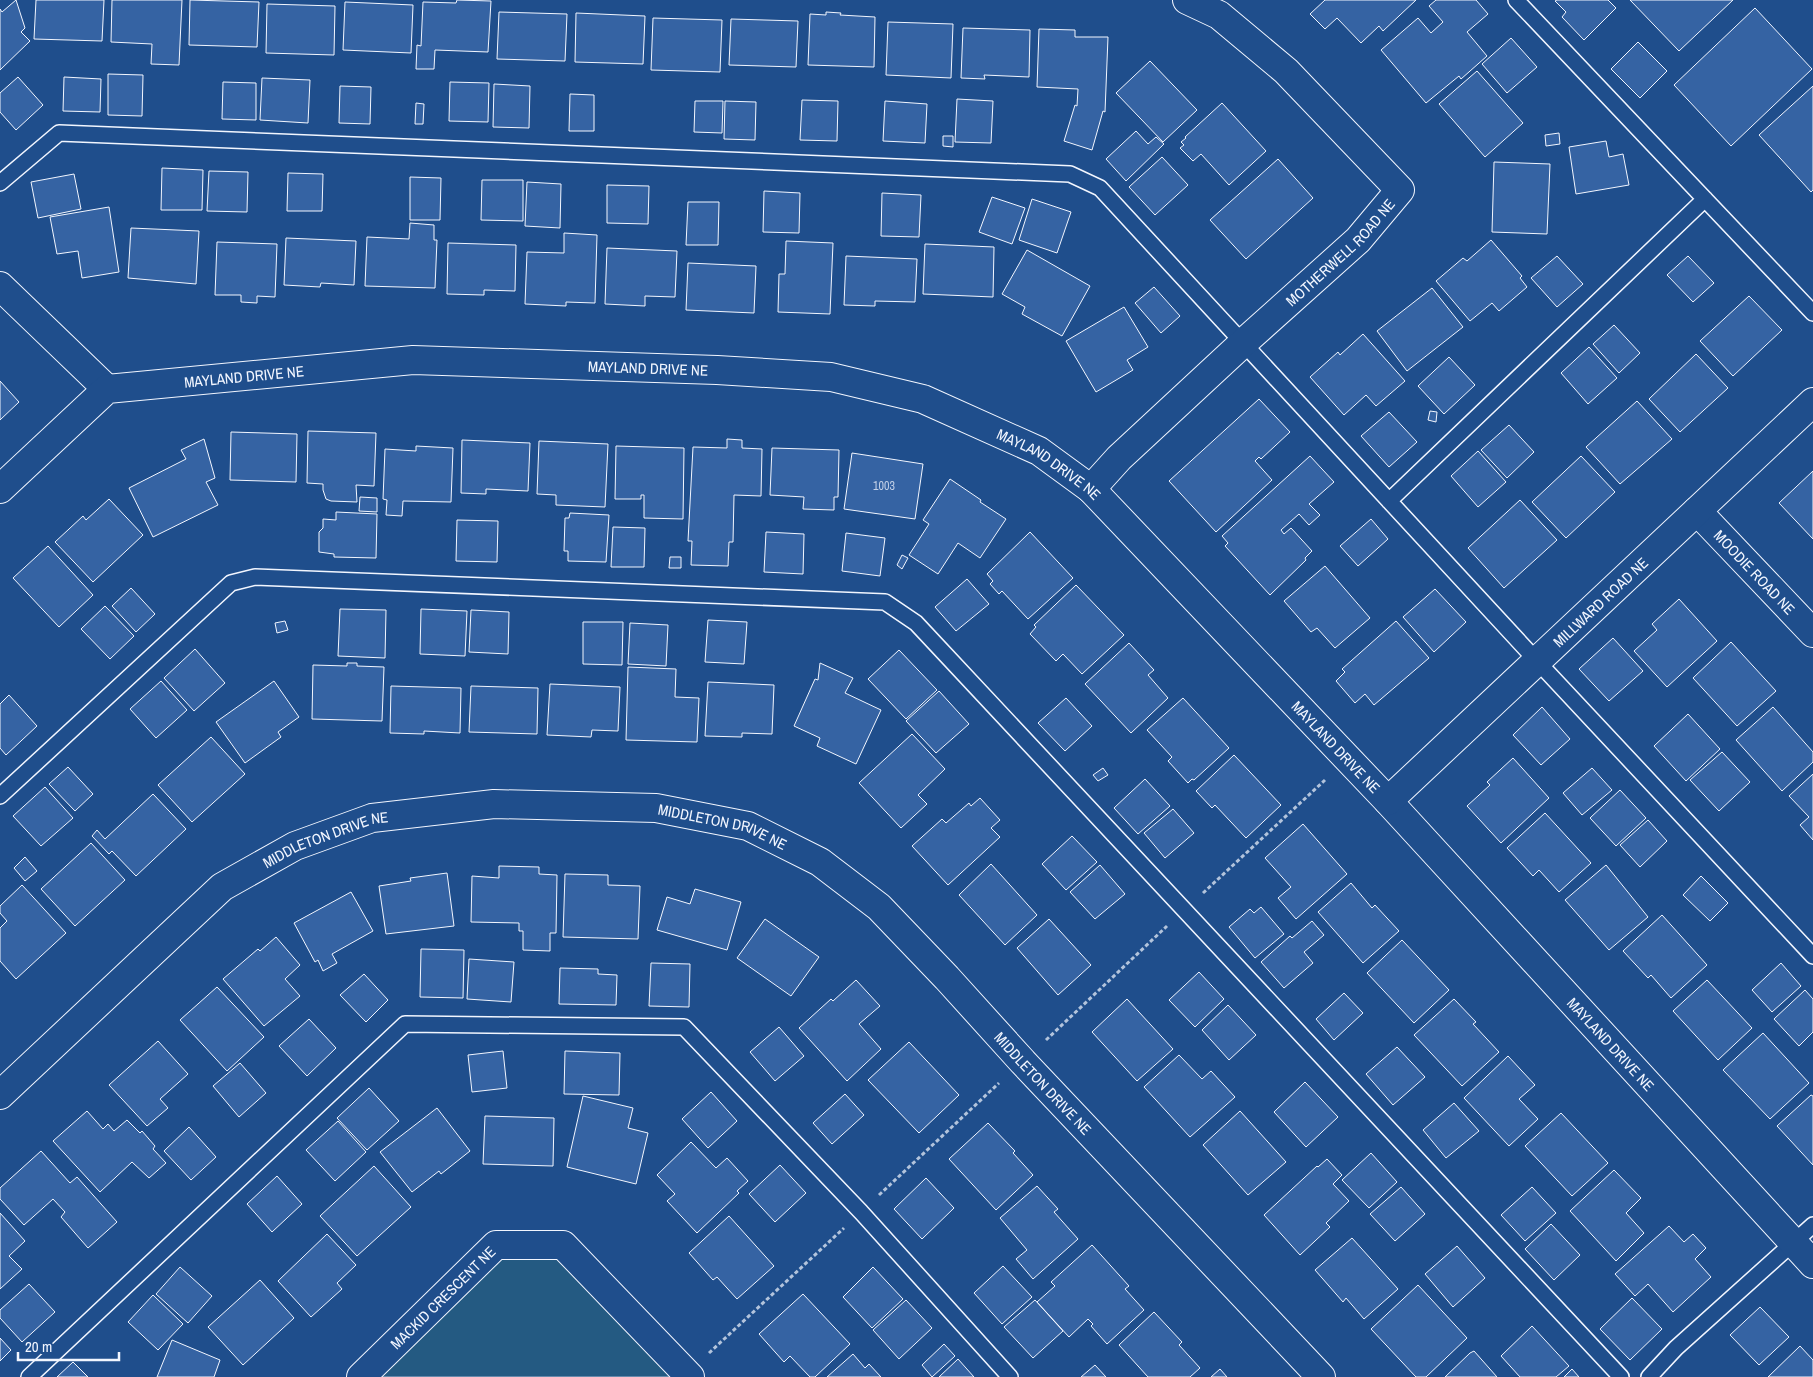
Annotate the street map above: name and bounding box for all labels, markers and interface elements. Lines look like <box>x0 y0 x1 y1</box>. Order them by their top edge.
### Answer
street label: MOTHERWELL ROAD NE <box>1281 194 1399 311</box>
street label: MAYLAND DRIVE NE <box>588 355 708 380</box>
street label: MAYLAND DRIVE NE <box>183 360 305 392</box>
street label: MAYLAND DRIVE NE <box>994 423 1106 504</box>
house number: 1003 <box>873 478 895 494</box>
street label: MOODIE ROAD NE <box>1710 525 1800 619</box>
street label: MILLWARD ROAD NE <box>1548 552 1652 652</box>
street label: MAYLAND DRIVE NE <box>1287 696 1385 797</box>
street label: MIDDLETON DRIVE NE <box>656 798 791 854</box>
street label: MIDDLETON DRIVE NE <box>259 806 389 873</box>
street label: MAYLAND DRIVE NE <box>1563 993 1659 1095</box>
street label: MIDDLETON DRIVE NE <box>990 1027 1097 1139</box>
street label: MACKID CRESCENT NE <box>385 1241 500 1354</box>
scale bar <box>18 1330 119 1362</box>
text: 20 m <box>25 1336 52 1357</box>

